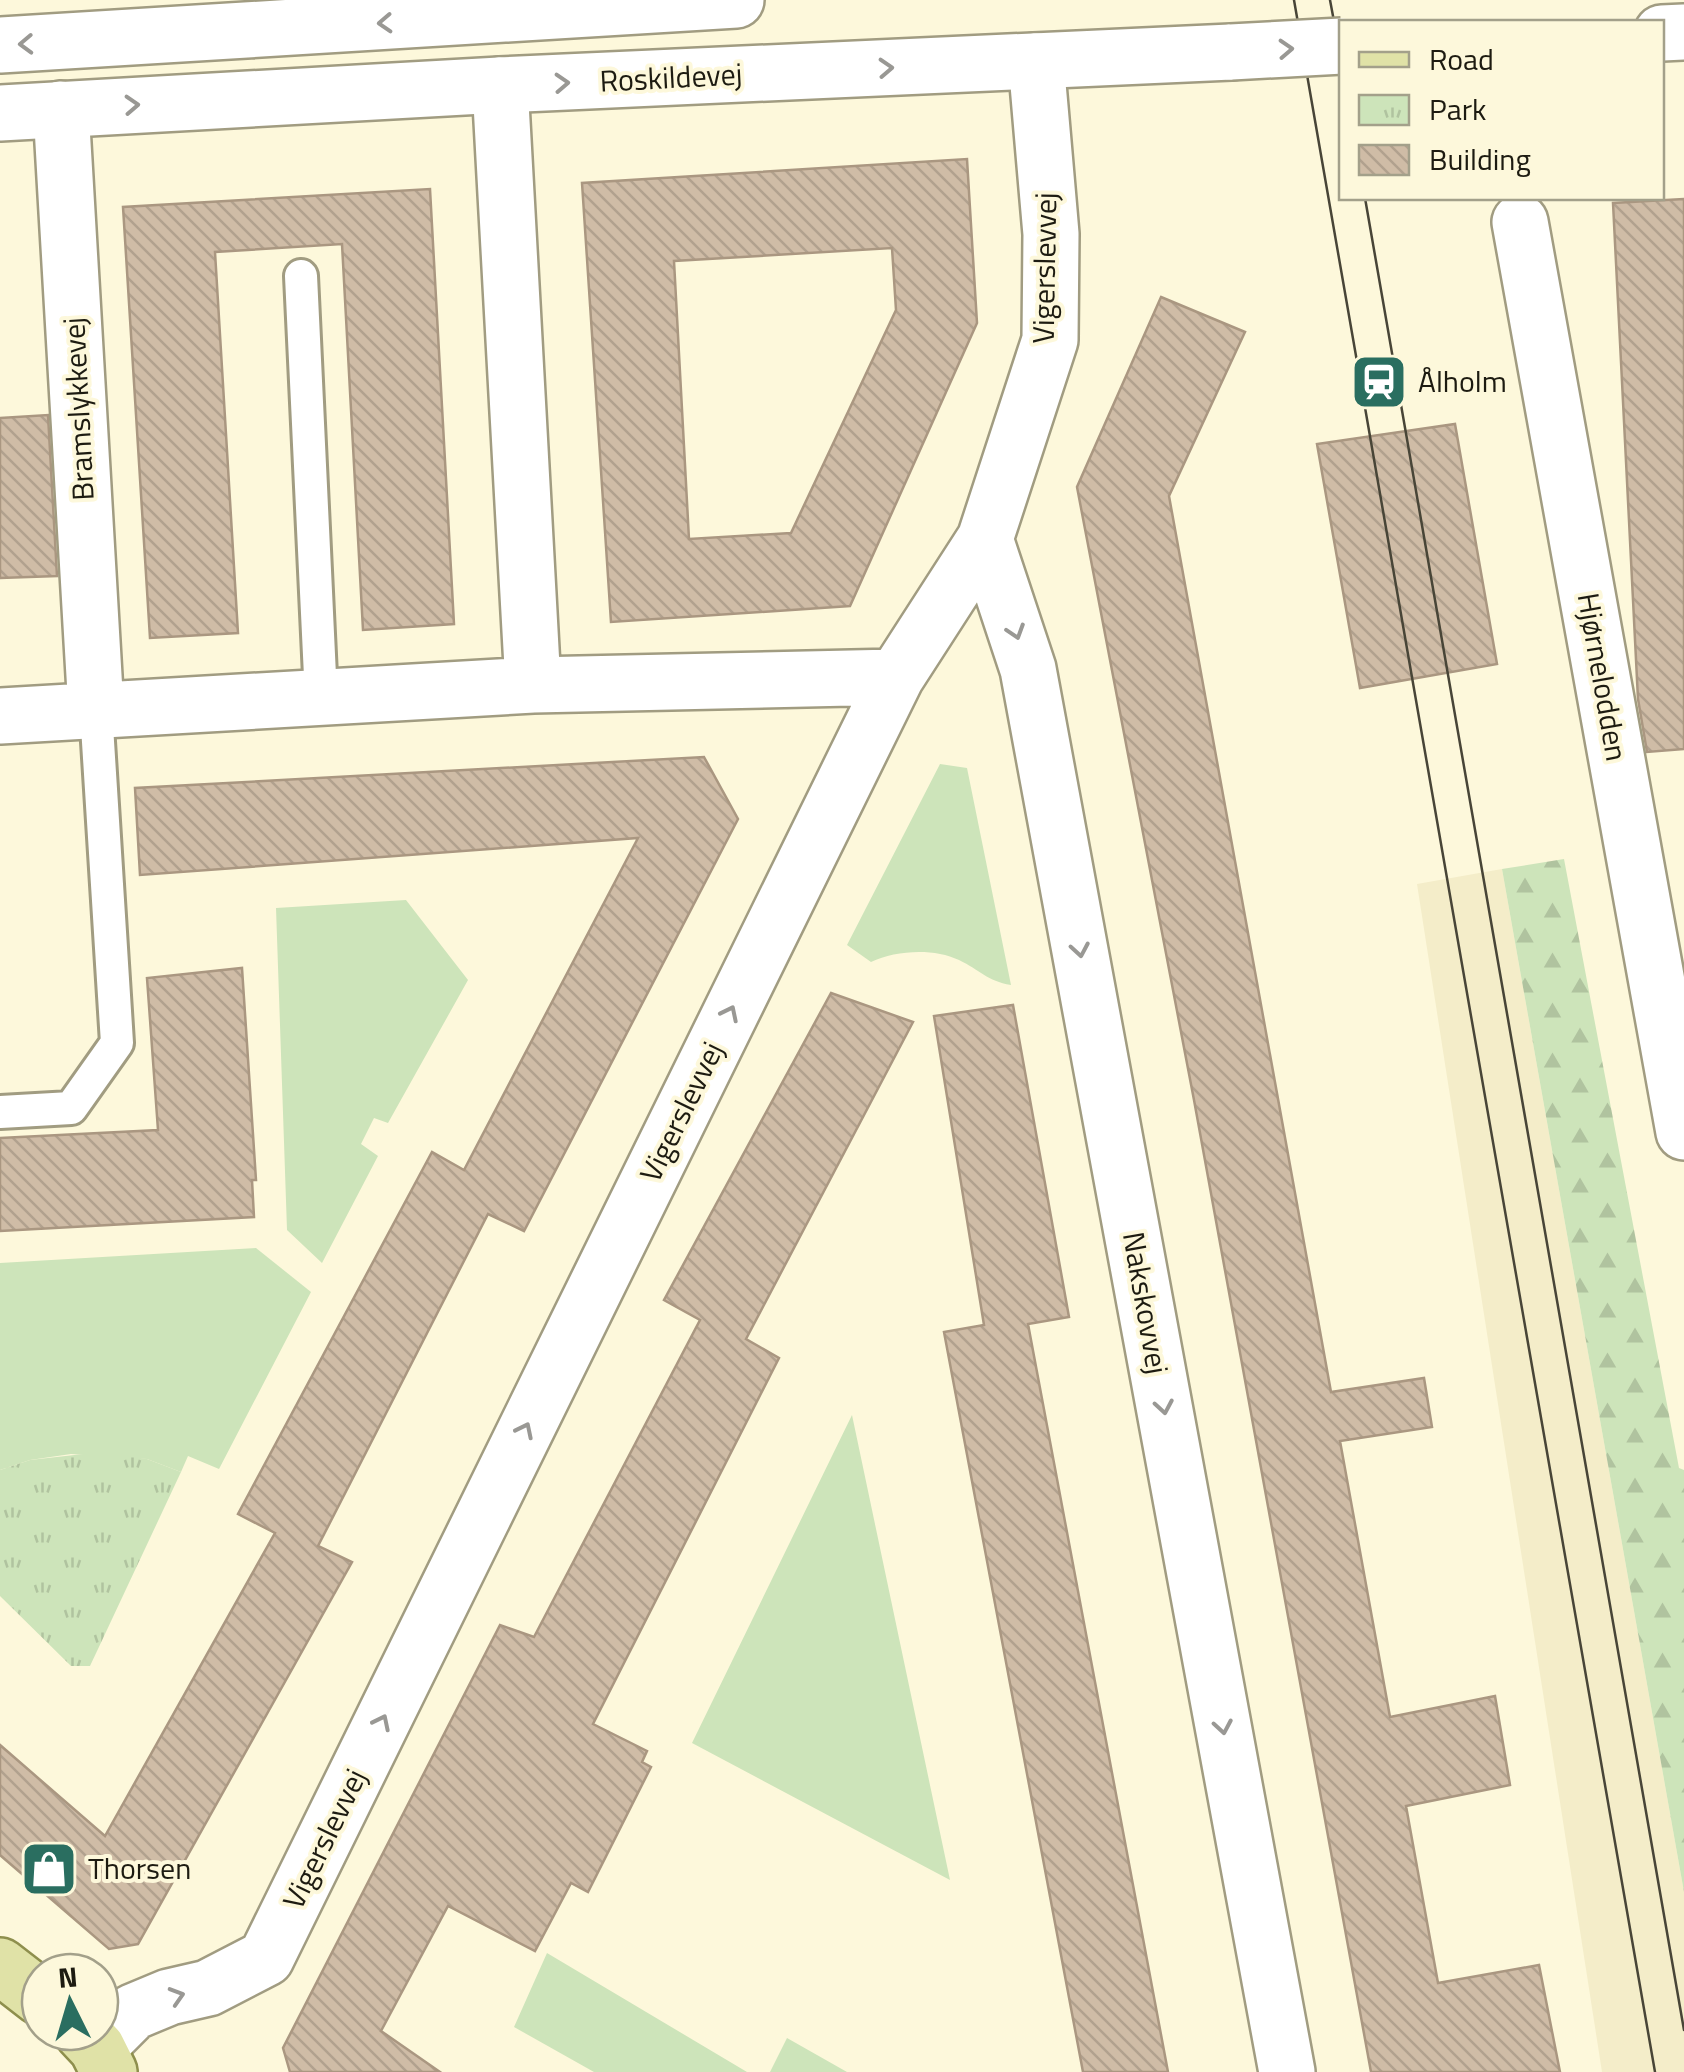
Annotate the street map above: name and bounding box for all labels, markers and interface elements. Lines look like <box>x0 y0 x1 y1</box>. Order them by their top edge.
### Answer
one-way arrow <box>377 12 393 33</box>
legend <box>1339 20 1664 200</box>
one-way arrow <box>18 33 33 54</box>
text: Road <box>1429 36 1494 82</box>
one-way arrow <box>1278 39 1294 60</box>
street label: Roskildevej <box>599 50 743 104</box>
one-way arrow <box>879 58 895 79</box>
one-way arrow <box>554 72 570 93</box>
text: Park <box>1429 86 1486 132</box>
one-way arrow <box>125 95 141 116</box>
text: Building <box>1429 136 1531 182</box>
street label: Vigerslevvej <box>1020 192 1068 344</box>
street label: Bramslykkevej <box>50 316 106 502</box>
station icon: Ålholm <box>1349 352 1409 412</box>
place label: Ålholm <box>1418 358 1507 404</box>
street label: Hjørnelodden <box>1566 589 1640 765</box>
one-way arrow <box>1005 622 1025 639</box>
one-way arrow <box>1069 942 1090 958</box>
one-way arrow <box>718 1005 738 1023</box>
street label: Vigerslevvej <box>627 1034 735 1190</box>
street label: Nakskovvej <box>1111 1228 1181 1377</box>
one-way arrow <box>1153 1399 1174 1416</box>
one-way arrow <box>513 1423 533 1441</box>
one-way arrow <box>370 1714 390 1732</box>
one-way arrow <box>1212 1719 1233 1735</box>
street label: Vigerslevvej <box>270 1761 378 1917</box>
shop icon: Thorsen <box>19 1839 79 1899</box>
place label: Thorsen <box>88 1845 191 1891</box>
north arrow <box>20 1952 120 2052</box>
text: N <box>56 1954 79 1999</box>
one-way arrow <box>168 1987 185 2008</box>

